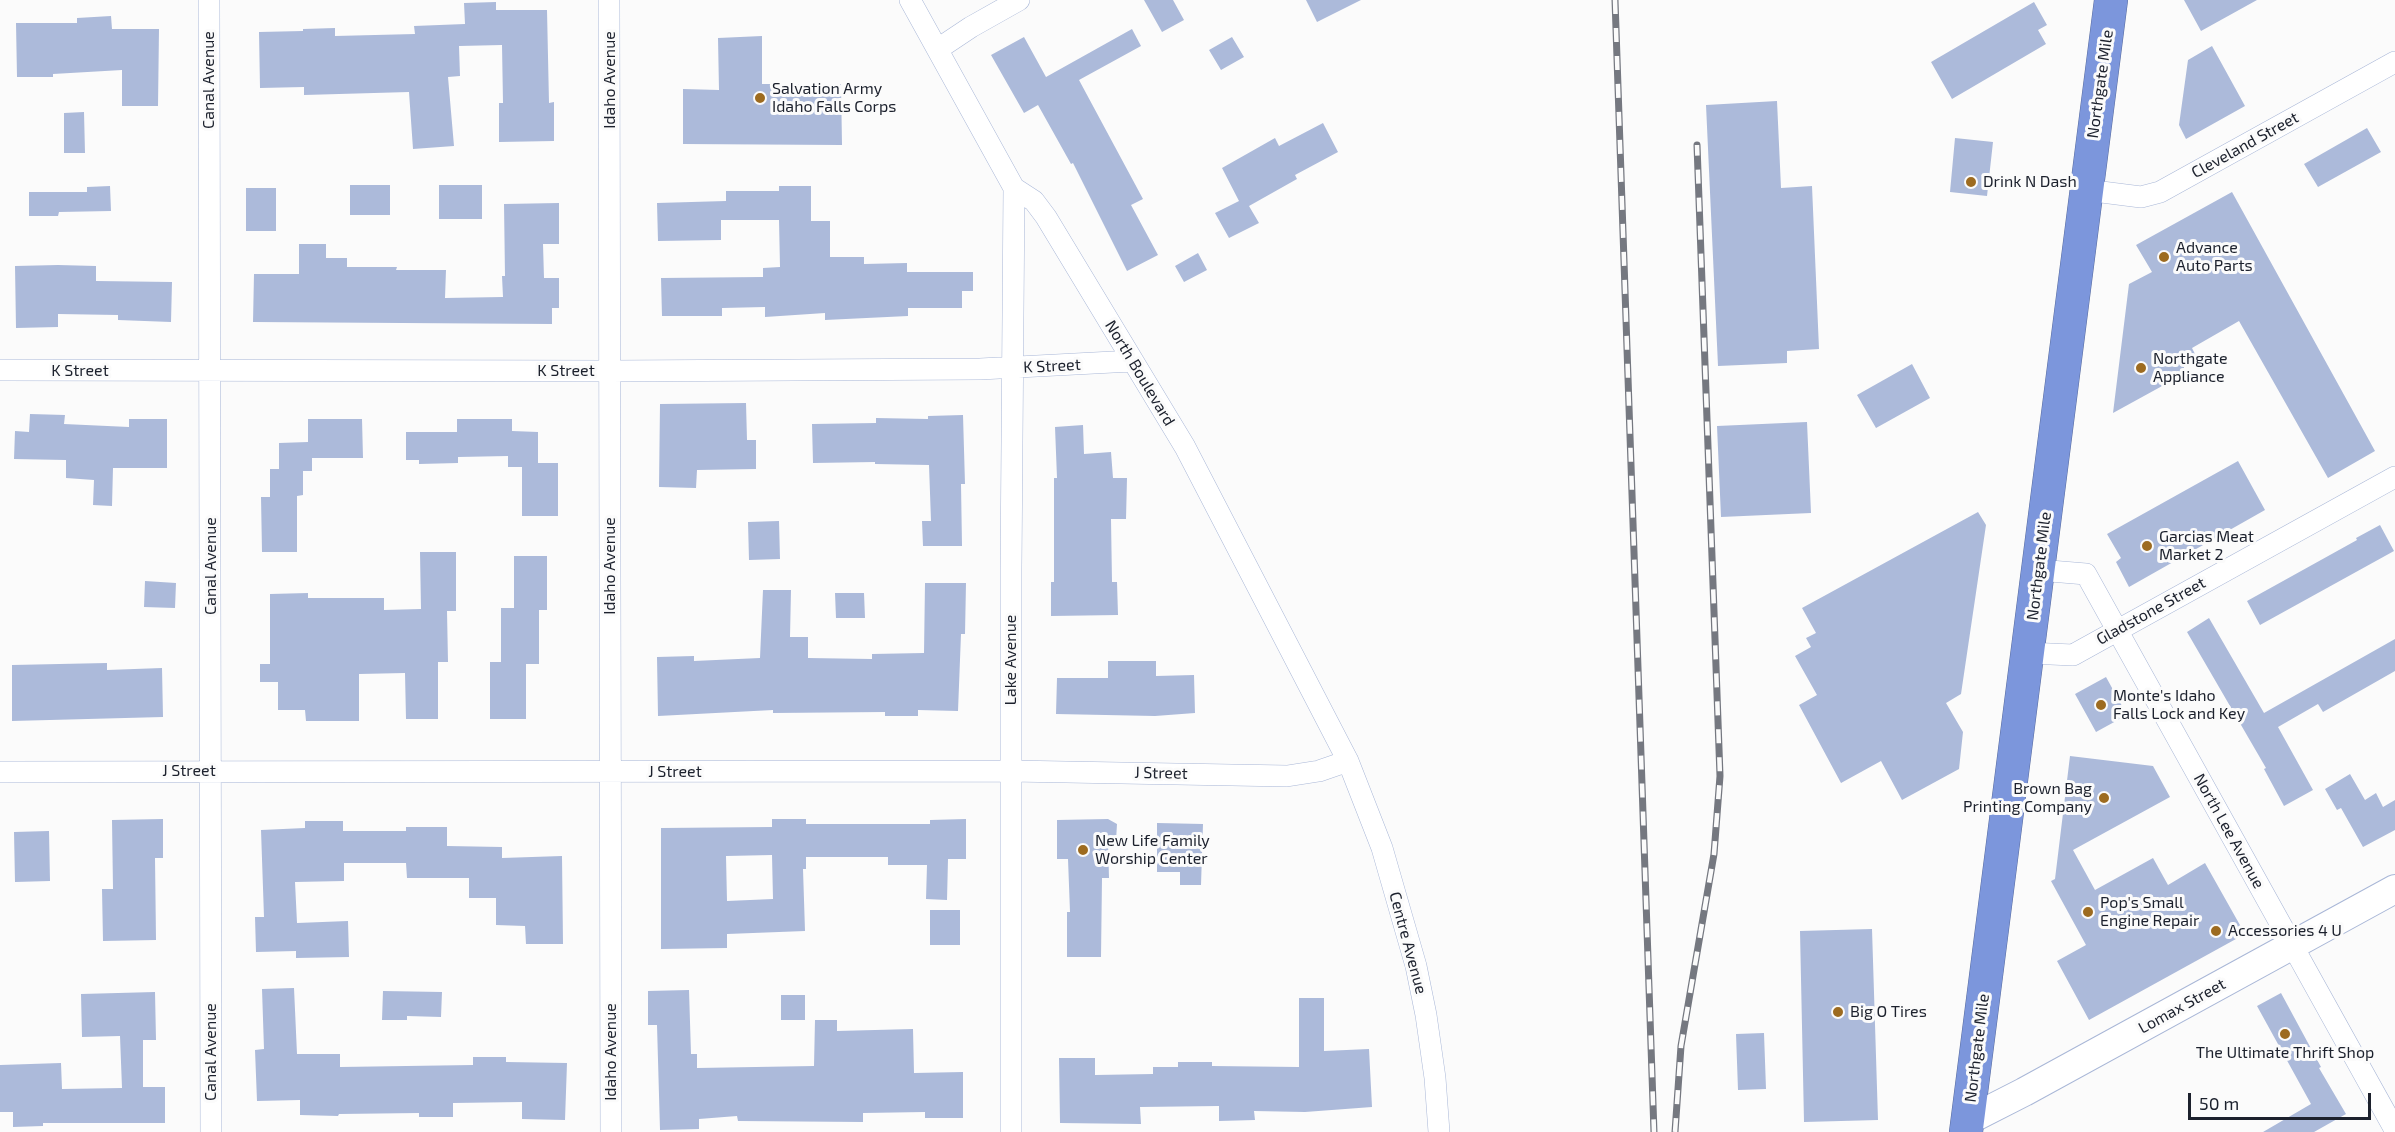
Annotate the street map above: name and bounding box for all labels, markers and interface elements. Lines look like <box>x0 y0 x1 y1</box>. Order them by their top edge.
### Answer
street label: Northgate Mile <box>2083 28 2117 140</box>
street label: Canal Avenue <box>199 31 219 129</box>
street label: Idaho Avenue <box>600 31 620 129</box>
place label: Salvation Army Idaho Falls Corps <box>772 79 896 117</box>
marker: Salvation Army Idaho Falls Corps <box>753 91 767 105</box>
street label: Cleveland Street <box>2188 108 2302 182</box>
place label: Drink N Dash <box>1983 172 2077 192</box>
marker: Drink N Dash <box>1964 175 1978 189</box>
place label: Advance Auto Parts <box>2176 238 2253 276</box>
marker: Advance Auto Parts <box>2157 250 2171 264</box>
street label: North Boulevard <box>1101 317 1179 429</box>
place label: Northgate Appliance <box>2153 349 2227 387</box>
street label: K Street <box>1023 355 1081 377</box>
street label: K Street <box>51 361 109 381</box>
street label: K Street <box>537 361 595 381</box>
marker: Northgate Appliance <box>2134 361 2148 375</box>
street label: Northgate Mile <box>2023 511 2055 621</box>
street label: Canal Avenue <box>201 517 221 615</box>
street label: Idaho Avenue <box>600 517 620 615</box>
place label: Garcias Meat Market 2 <box>2159 527 2254 565</box>
marker: Garcias Meat Market 2 <box>2140 539 2154 553</box>
street label: Gladstone Street <box>2093 573 2209 649</box>
street label: Lake Avenue <box>1001 615 1021 705</box>
place label: Monte's Idaho Falls Lock and Key <box>2113 686 2245 724</box>
marker: Monte's Idaho Falls Lock and Key <box>2094 698 2108 712</box>
street label: J Street <box>162 761 216 781</box>
street label: J Street <box>648 762 702 782</box>
street label: J Street <box>1134 763 1188 783</box>
street label: North Lee Avenue <box>2190 770 2268 892</box>
place label: Brown Bag Printing Company <box>1963 779 2092 817</box>
marker: Brown Bag Printing Company <box>2097 791 2111 805</box>
place label: New Life Family Worship Center <box>1095 831 1210 869</box>
marker: New Life Family Worship Center <box>1076 843 1090 857</box>
street label: Centre Avenue <box>1385 890 1431 996</box>
place label: Pop's Small Engine Repair <box>2100 893 2199 931</box>
marker: Pop's Small Engine Repair <box>2081 905 2095 919</box>
place label: Accessories 4 U <box>2228 921 2342 941</box>
marker: Accessories 4 U <box>2209 924 2223 938</box>
street label: Lomax Street <box>2135 974 2229 1038</box>
street label: Northgate Mile <box>1961 993 1993 1103</box>
place label: Big O Tires <box>1850 1002 1927 1022</box>
street label: Canal Avenue <box>201 1003 221 1101</box>
street label: Idaho Avenue <box>601 1003 621 1101</box>
marker: Big O Tires <box>1831 1005 1845 1019</box>
marker: The Ultimate Thrift Shop <box>2278 1027 2292 1041</box>
place label: The Ultimate Thrift Shop <box>2196 1043 2374 1063</box>
scale bar <box>2191 1081 2374 1119</box>
text: 50 m <box>2199 1092 2239 1114</box>

